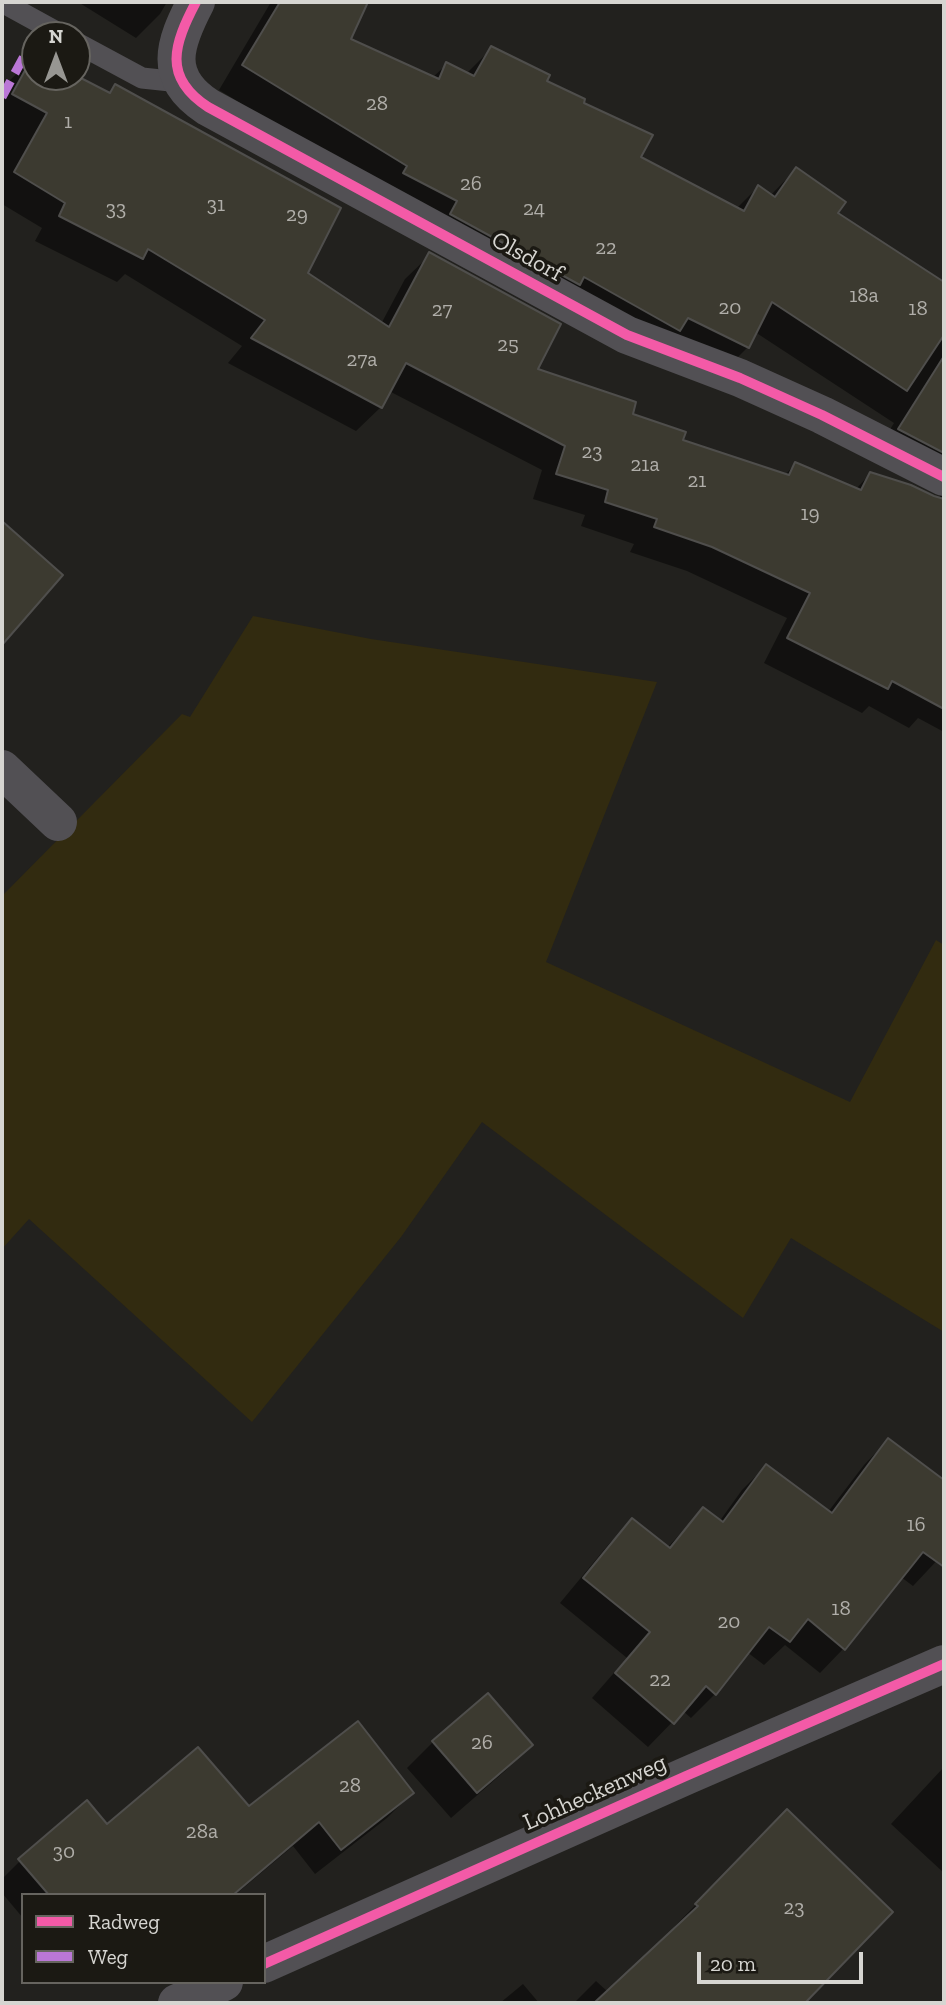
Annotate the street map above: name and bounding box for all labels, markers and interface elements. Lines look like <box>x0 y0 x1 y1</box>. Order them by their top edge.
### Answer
north arrow <box>21 21 91 91</box>
text: N <box>49 25 63 48</box>
house number: 28 <box>366 91 388 117</box>
house number: 1 <box>64 109 72 135</box>
house number: 26 <box>460 171 482 197</box>
house number: 31 <box>207 192 225 218</box>
house number: 33 <box>106 196 126 222</box>
house number: 24 <box>523 196 545 222</box>
house number: 29 <box>286 202 308 228</box>
street label: Olsdorf <box>486 226 568 288</box>
house number: 22 <box>595 235 617 261</box>
house number: 18a <box>849 283 879 309</box>
house number: 20 <box>719 295 741 321</box>
house number: 18 <box>908 296 928 322</box>
house number: 27 <box>432 297 452 323</box>
house number: 25 <box>497 332 519 358</box>
house number: 27a <box>347 347 377 373</box>
house number: 23 <box>581 439 603 465</box>
house number: 21a <box>630 452 660 478</box>
house number: 21 <box>688 468 706 494</box>
house number: 19 <box>800 501 820 527</box>
house number: 16 <box>906 1512 926 1538</box>
house number: 18 <box>831 1596 851 1622</box>
house number: 20 <box>718 1609 740 1635</box>
house number: 22 <box>649 1667 671 1693</box>
house number: 26 <box>471 1730 493 1756</box>
street label: Lohheckenweg <box>519 1749 671 1837</box>
house number: 28 <box>339 1773 361 1799</box>
house number: 28a <box>186 1819 218 1845</box>
house number: 30 <box>53 1839 75 1865</box>
legend <box>21 1893 266 1984</box>
house number: 23 <box>783 1895 805 1921</box>
text: Radweg <box>88 1909 160 1934</box>
scale bar <box>701 1938 867 1982</box>
text: Weg <box>88 1944 128 1969</box>
text: 20 m <box>710 1951 756 1976</box>

